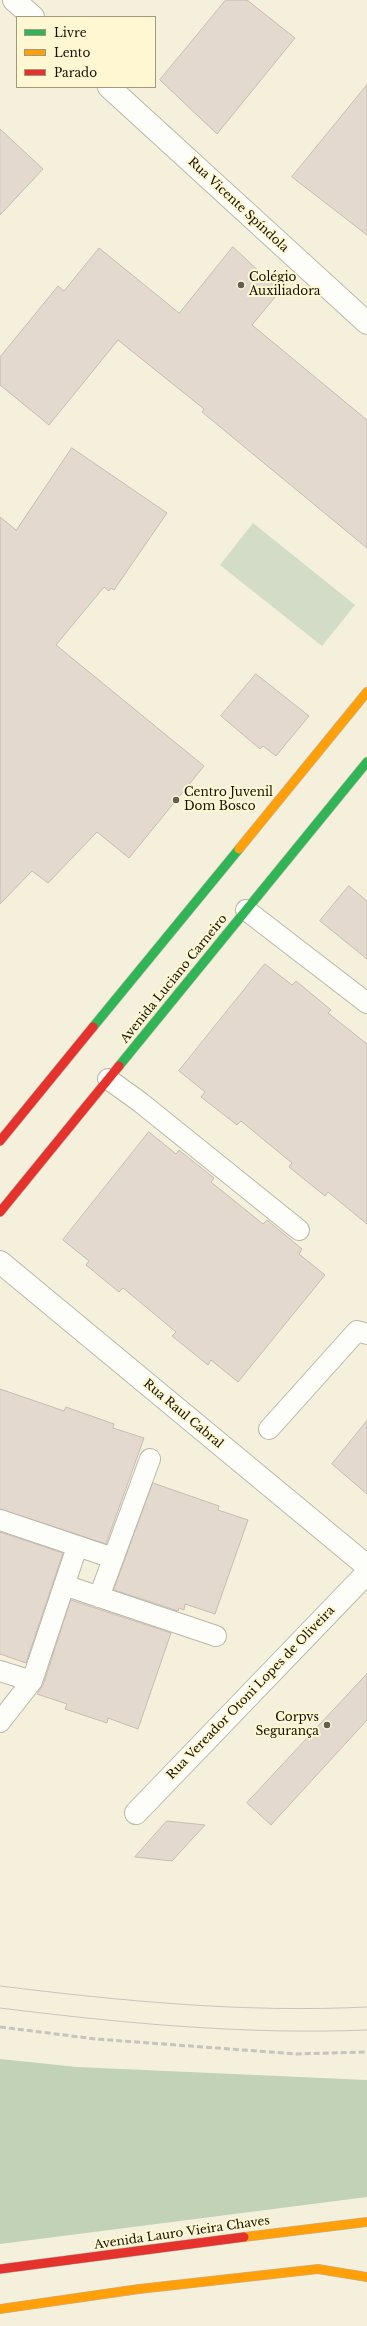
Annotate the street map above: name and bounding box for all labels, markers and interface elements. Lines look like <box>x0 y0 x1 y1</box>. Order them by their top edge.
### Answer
legend <box>16 16 156 88</box>
text: Livre <box>54 25 87 40</box>
text: Lento <box>54 45 90 60</box>
text: Parado <box>54 65 97 80</box>
street label: Rua Vicente Spíndola <box>185 155 291 255</box>
place label: Colégio Auxiliadora <box>249 271 321 299</box>
marker: Colégio Auxiliadora <box>236 280 246 290</box>
place label: Centro Juvenil Dom Bosco <box>184 786 273 814</box>
marker: Centro Juvenil Dom Bosco <box>171 795 181 805</box>
street label: Avenida Luciano Carneiro <box>118 912 230 1046</box>
street label: Rua Raul Cabral <box>140 1377 226 1451</box>
street label: Rua Vereador Otoni Lopes de Oliveira <box>164 1603 338 1783</box>
place label: Corpvs Segurança <box>255 1711 319 1739</box>
marker: Corpvs Segurança <box>322 1720 332 1730</box>
street label: Avenida Lauro Vieira Chaves <box>93 2214 271 2252</box>

